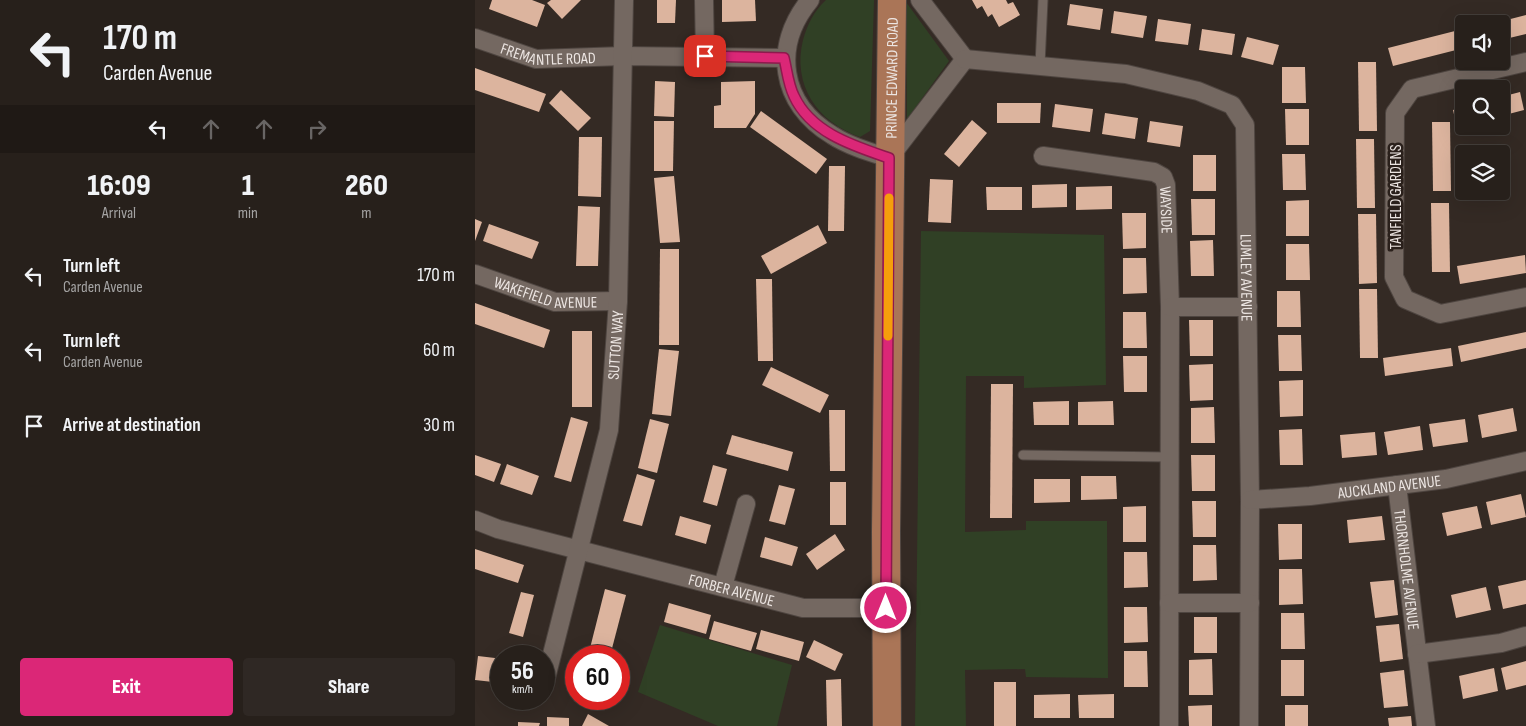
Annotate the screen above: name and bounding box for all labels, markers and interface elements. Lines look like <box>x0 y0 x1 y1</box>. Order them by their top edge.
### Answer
map controls <box>1455 15 1510 200</box>
button: sound <box>1455 15 1510 70</box>
text: 170 m <box>103 17 177 60</box>
street label: PRINCE EDWARD ROAD <box>882 17 903 139</box>
icon: left <box>20 20 85 85</box>
pin <box>684 35 726 77</box>
street label: FREMANTLE ROAD <box>498 40 596 70</box>
icon: arrive <box>691 42 719 70</box>
text: Carden Avenue <box>103 60 212 87</box>
button: search <box>1455 80 1510 135</box>
icon: left <box>144 115 172 143</box>
icon: ahead <box>197 115 225 143</box>
icon: ahead <box>250 115 278 143</box>
icon: right <box>303 115 331 143</box>
street label: TANFIELD GARDENS <box>1387 144 1406 250</box>
button: layers <box>1455 145 1510 200</box>
text: 16:09 <box>87 168 151 204</box>
text: 1 <box>242 168 254 204</box>
text: 260 <box>345 168 388 204</box>
street label: WAYSIDE <box>1155 186 1176 234</box>
text: Arrival <box>102 204 136 223</box>
text: min <box>238 204 258 223</box>
text: m <box>361 204 372 223</box>
street label: LUMLEY AVENUE <box>1235 234 1256 322</box>
text: Turn left <box>63 255 120 278</box>
icon: left <box>20 262 48 290</box>
text: 170 m <box>417 264 455 287</box>
street label: WAKEFIELD AVENUE <box>491 273 597 313</box>
text: Carden Avenue <box>63 278 143 297</box>
street label: SUTTON WAY <box>605 310 628 380</box>
text: Turn left <box>63 330 120 353</box>
icon: left <box>20 337 48 365</box>
text: 60 m <box>423 339 455 362</box>
text: Carden Avenue <box>63 353 143 372</box>
icon: arrive <box>20 412 48 440</box>
text: Arrive at destination <box>63 414 201 437</box>
text: 30 m <box>423 414 455 437</box>
street label: AUCKLAND AVENUE <box>1336 472 1442 504</box>
street label: THORNHOLME AVENUE <box>1389 508 1422 631</box>
street label: FORBER AVENUE <box>686 571 776 611</box>
position arrow <box>859 581 911 633</box>
speed limit sign: 60 <box>565 645 630 710</box>
text: 56 <box>511 656 534 687</box>
button: Exit <box>20 658 233 716</box>
button: Share <box>243 658 455 716</box>
text: km/h <box>512 682 533 697</box>

